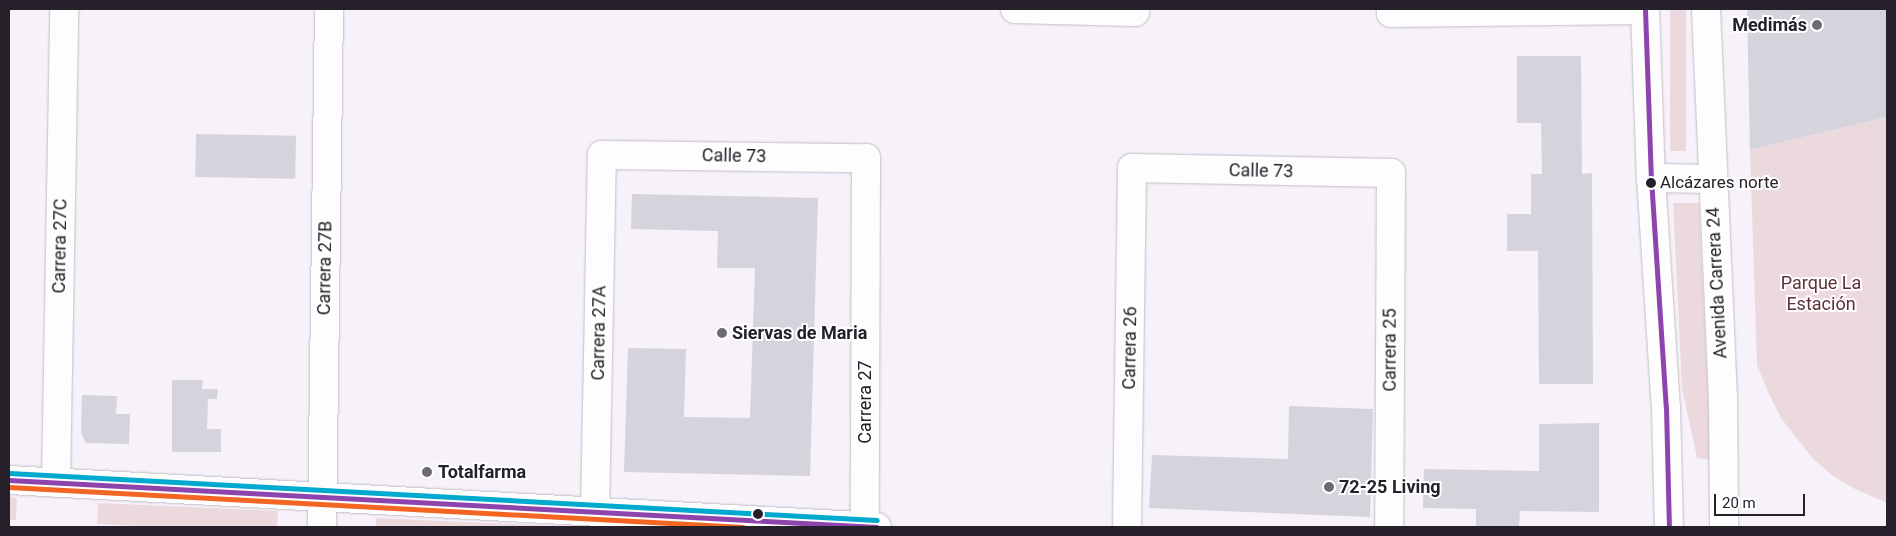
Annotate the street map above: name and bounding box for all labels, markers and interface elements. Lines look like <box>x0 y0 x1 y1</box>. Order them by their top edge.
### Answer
place label: Medimás <box>1732 14 1807 36</box>
marker: Medimás <box>1811 19 1823 31</box>
street label: Calle 73 <box>702 145 766 167</box>
street label: Calle 73 <box>1229 160 1293 182</box>
place label: Alcázares norte <box>1660 173 1778 193</box>
marker: Alcázares norte <box>1646 178 1656 188</box>
street label: Carrera 27C <box>48 198 72 294</box>
street label: Avenida Carrera 24 <box>1702 207 1732 359</box>
street label: Carrera 27B <box>313 221 337 315</box>
park label: Parque La Estación <box>1781 273 1861 316</box>
street label: Carrera 27A <box>587 285 611 381</box>
street label: Carrera 26 <box>1118 306 1142 390</box>
street label: Carrera 25 <box>1379 308 1401 392</box>
place label: Siervas de Maria <box>732 322 867 344</box>
marker: Siervas de Maria <box>716 327 728 339</box>
street label: Carrera 27 <box>854 360 876 444</box>
place label: Totalfarma <box>438 461 526 483</box>
marker: Totalfarma <box>420 465 434 479</box>
place label: 72-25 Living <box>1339 476 1441 498</box>
marker: 72-25 Living <box>1323 481 1335 493</box>
scale bar <box>1716 484 1807 516</box>
text: 20 m <box>1722 494 1756 512</box>
unlabelled marker <box>753 509 763 519</box>

